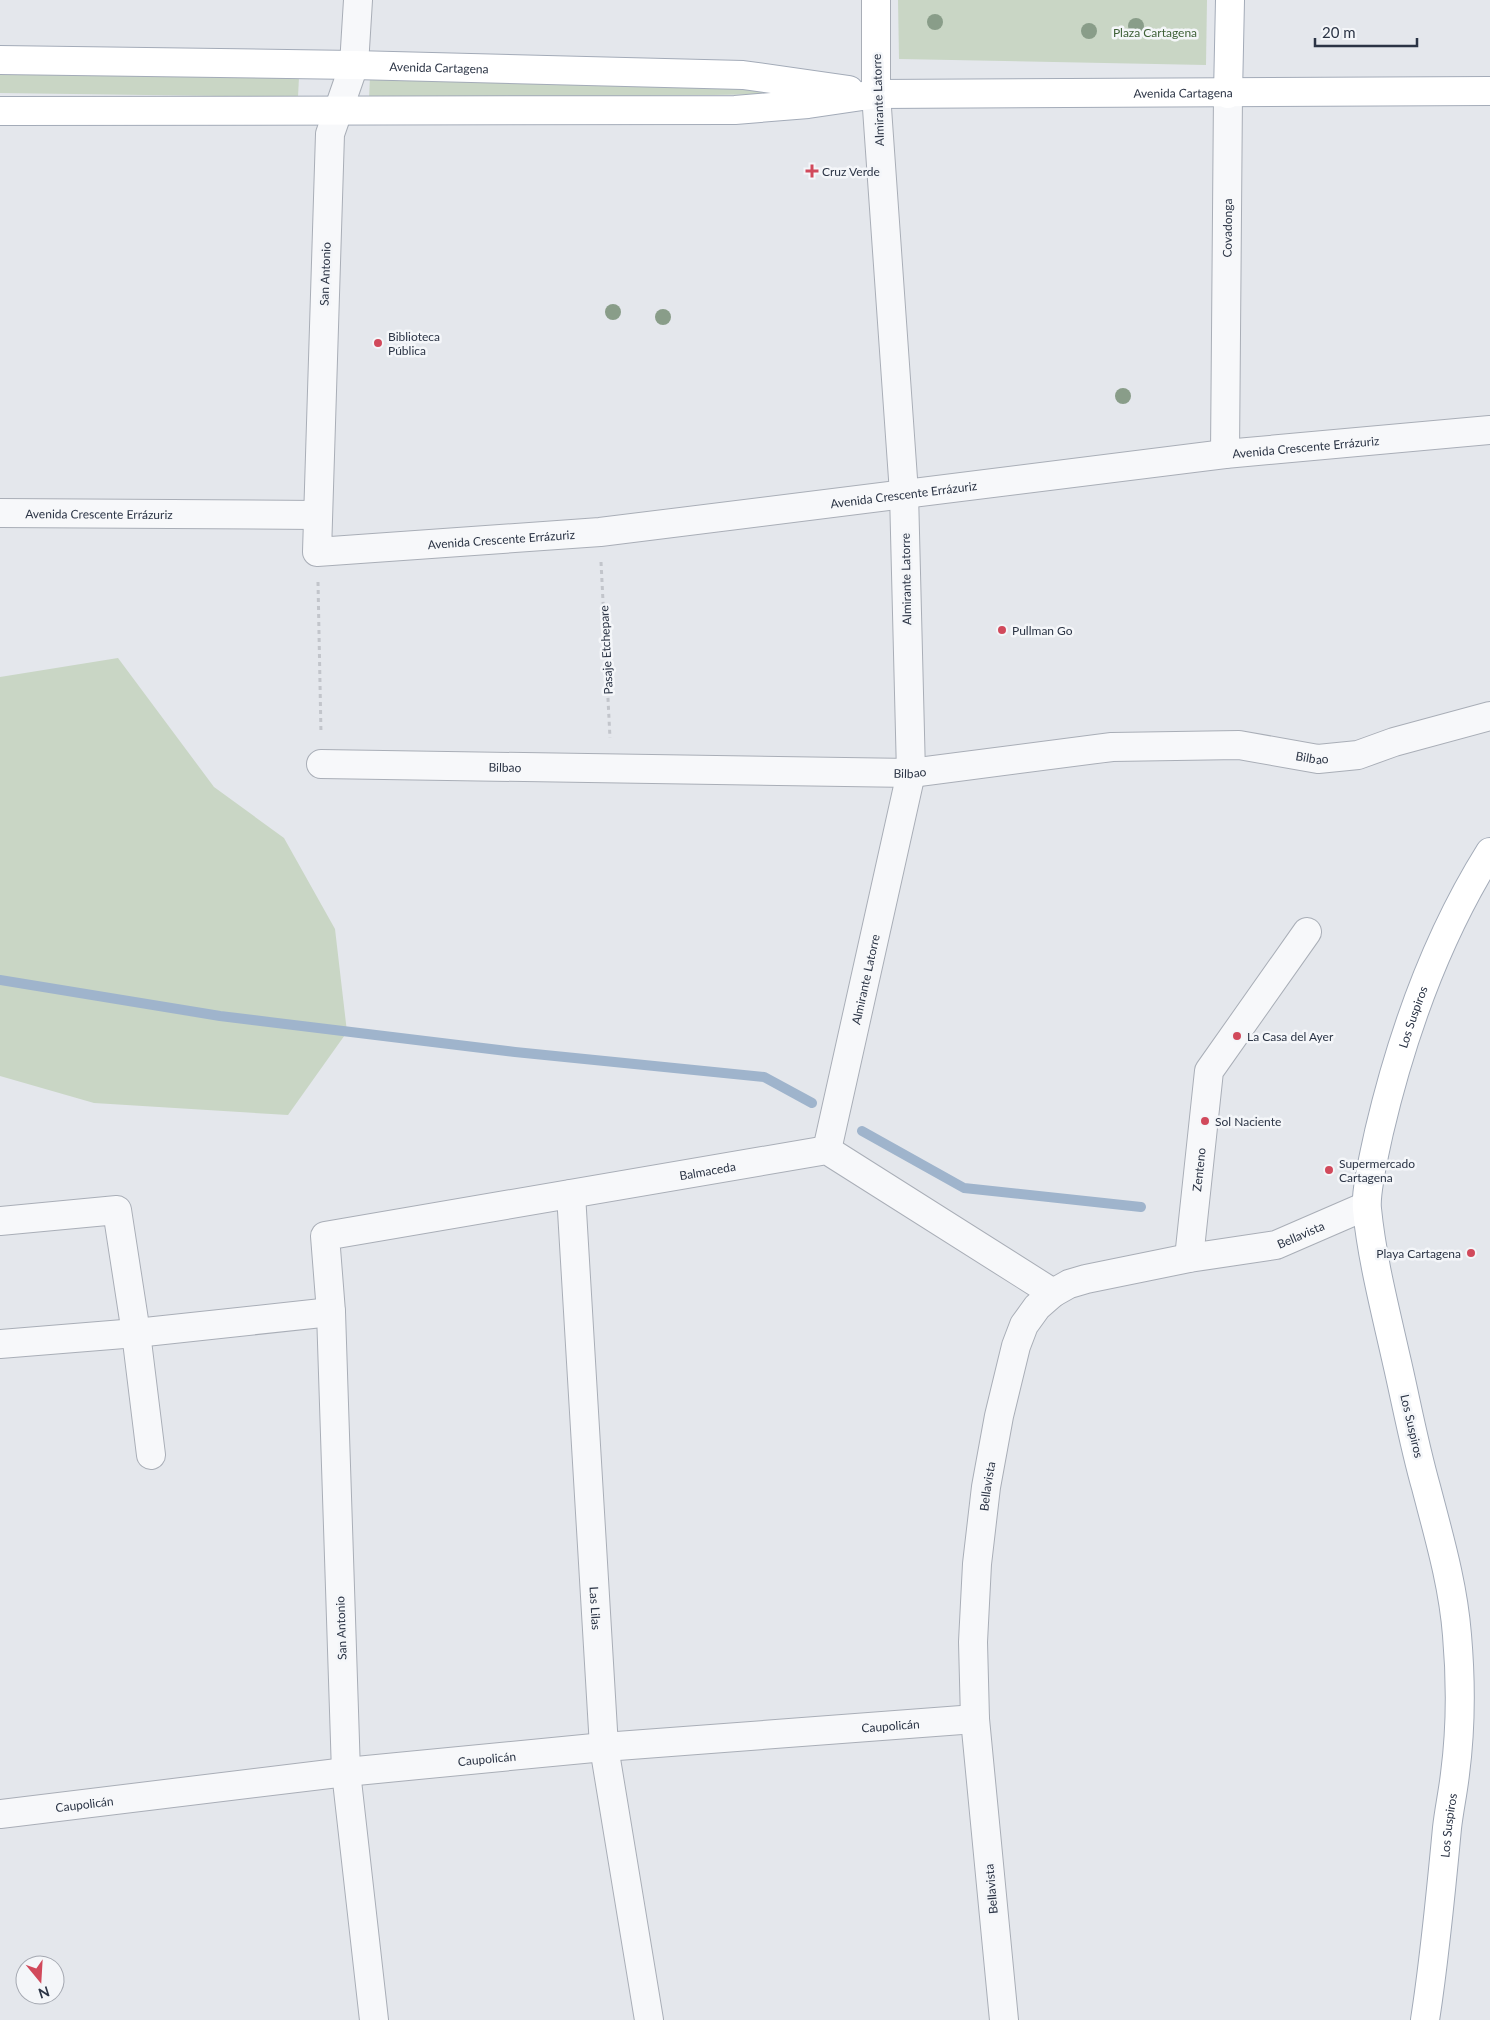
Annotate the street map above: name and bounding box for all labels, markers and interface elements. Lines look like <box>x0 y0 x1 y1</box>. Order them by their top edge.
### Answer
scale bar <box>1315 15 1418 47</box>
text: 20 m <box>1322 23 1356 41</box>
park label: Plaza Cartagena <box>1113 25 1197 40</box>
street label: Almirante Latorre <box>869 54 887 146</box>
street label: Avenida Cartagena <box>389 58 489 76</box>
street label: Avenida Cartagena <box>1133 85 1233 100</box>
place label: Cruz Verde <box>822 164 880 179</box>
marker: Cruz Verde <box>806 165 818 177</box>
street label: Covadonga <box>1219 198 1235 258</box>
street label: San Antonio <box>316 242 334 306</box>
place label: Biblioteca Pública <box>388 329 440 358</box>
marker: Biblioteca Pública <box>372 337 384 349</box>
street label: Avenida Crescente Errázuriz <box>1232 433 1380 461</box>
street label: Avenida Crescente Errázuriz <box>829 477 978 511</box>
street label: Avenida Crescente Errázuriz <box>25 506 173 522</box>
street label: Avenida Crescente Errázuriz <box>427 526 576 552</box>
street label: Almirante Latorre <box>898 533 914 625</box>
street label: Pasaje Etchepare <box>596 605 616 695</box>
place label: Pullman Go <box>1012 623 1073 638</box>
marker: Pullman Go <box>996 624 1008 636</box>
street label: Bilbao <box>1295 748 1329 767</box>
street label: Bilbao <box>488 759 522 775</box>
street label: Bilbao <box>893 764 927 781</box>
street label: Almirante Latorre <box>848 933 882 1026</box>
street label: Los Suspiros <box>1395 984 1430 1050</box>
place label: La Casa del Ayer <box>1247 1029 1334 1044</box>
marker: La Casa del Ayer <box>1231 1030 1243 1042</box>
place label: Sol Naciente <box>1215 1114 1281 1129</box>
marker: Sol Naciente <box>1199 1115 1211 1127</box>
street label: Zenteno <box>1189 1147 1208 1192</box>
place label: Supermercado Cartagena <box>1339 1156 1415 1185</box>
street label: Balmaceda <box>678 1158 737 1183</box>
marker: Supermercado Cartagena <box>1323 1164 1335 1176</box>
street label: Bellavista <box>1274 1218 1326 1251</box>
place label: Playa Cartagena <box>1376 1246 1461 1261</box>
marker: Playa Cartagena <box>1465 1247 1477 1259</box>
street label: Los Suspiros <box>1397 1393 1427 1459</box>
street label: Bellavista <box>976 1460 998 1512</box>
street label: Las Lilas <box>587 1586 605 1630</box>
street label: San Antonio <box>332 1596 350 1660</box>
street label: Caupolicán <box>861 1716 920 1735</box>
street label: Caupolicán <box>457 1748 517 1769</box>
street label: Los Suspiros <box>1437 1792 1460 1858</box>
street label: Caupolicán <box>54 1793 114 1815</box>
street label: Bellavista <box>981 1863 1001 1915</box>
north arrow <box>15 1955 65 2005</box>
text: N <box>36 1983 52 2003</box>

